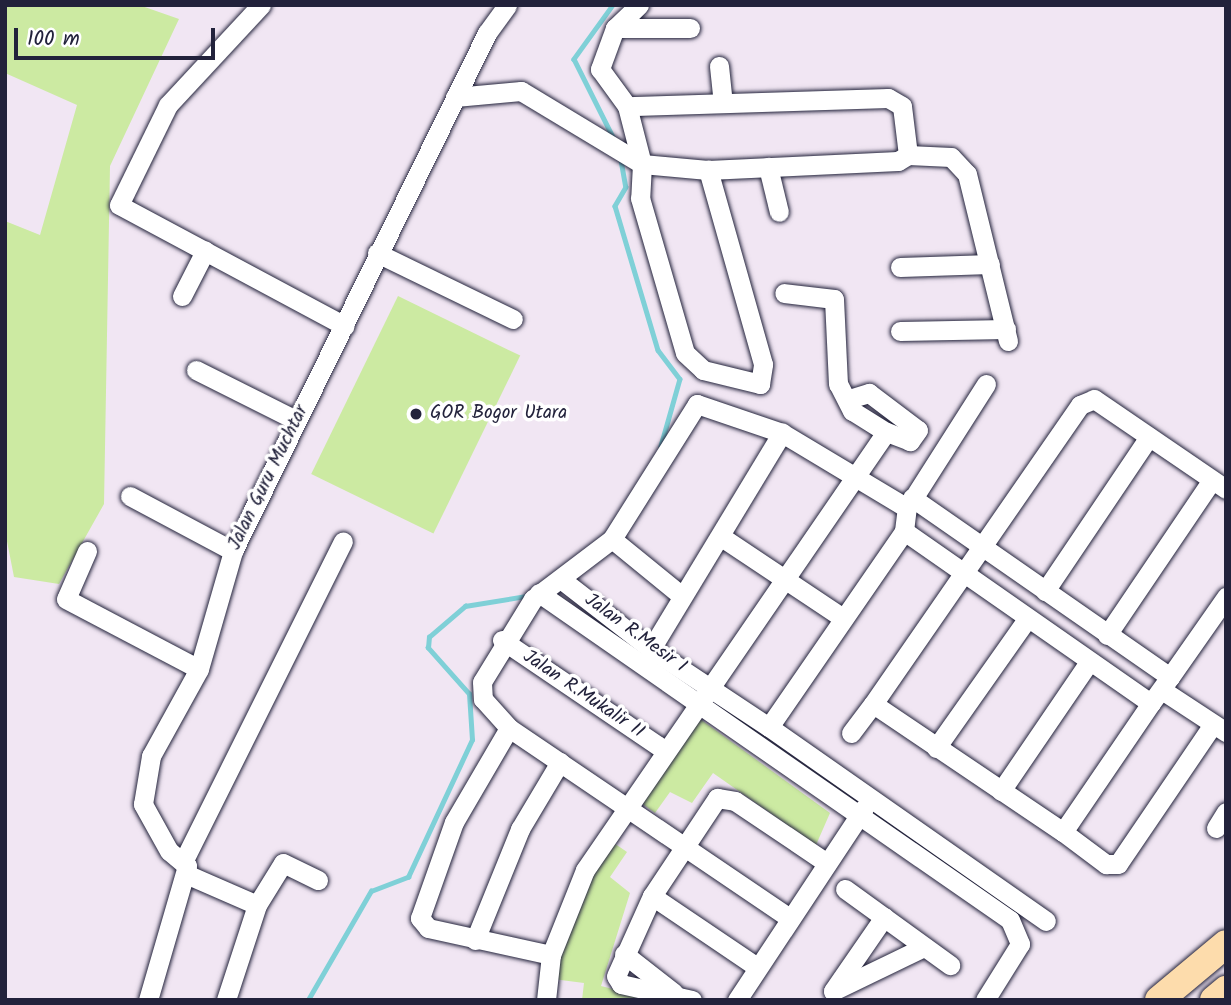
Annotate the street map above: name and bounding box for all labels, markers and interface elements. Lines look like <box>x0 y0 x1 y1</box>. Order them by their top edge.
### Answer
scale bar <box>18 14 219 58</box>
text: 100 m <box>27 23 80 56</box>
street label: Jalan Guru Muchtar <box>224 402 314 554</box>
place label: GOR Bogor Utara <box>430 403 567 425</box>
marker: GOR Bogor Utara <box>408 406 424 422</box>
street label: Jalan R.Mesir I <box>579 589 691 679</box>
street label: Jalan R.Mukalir II <box>518 646 648 744</box>

